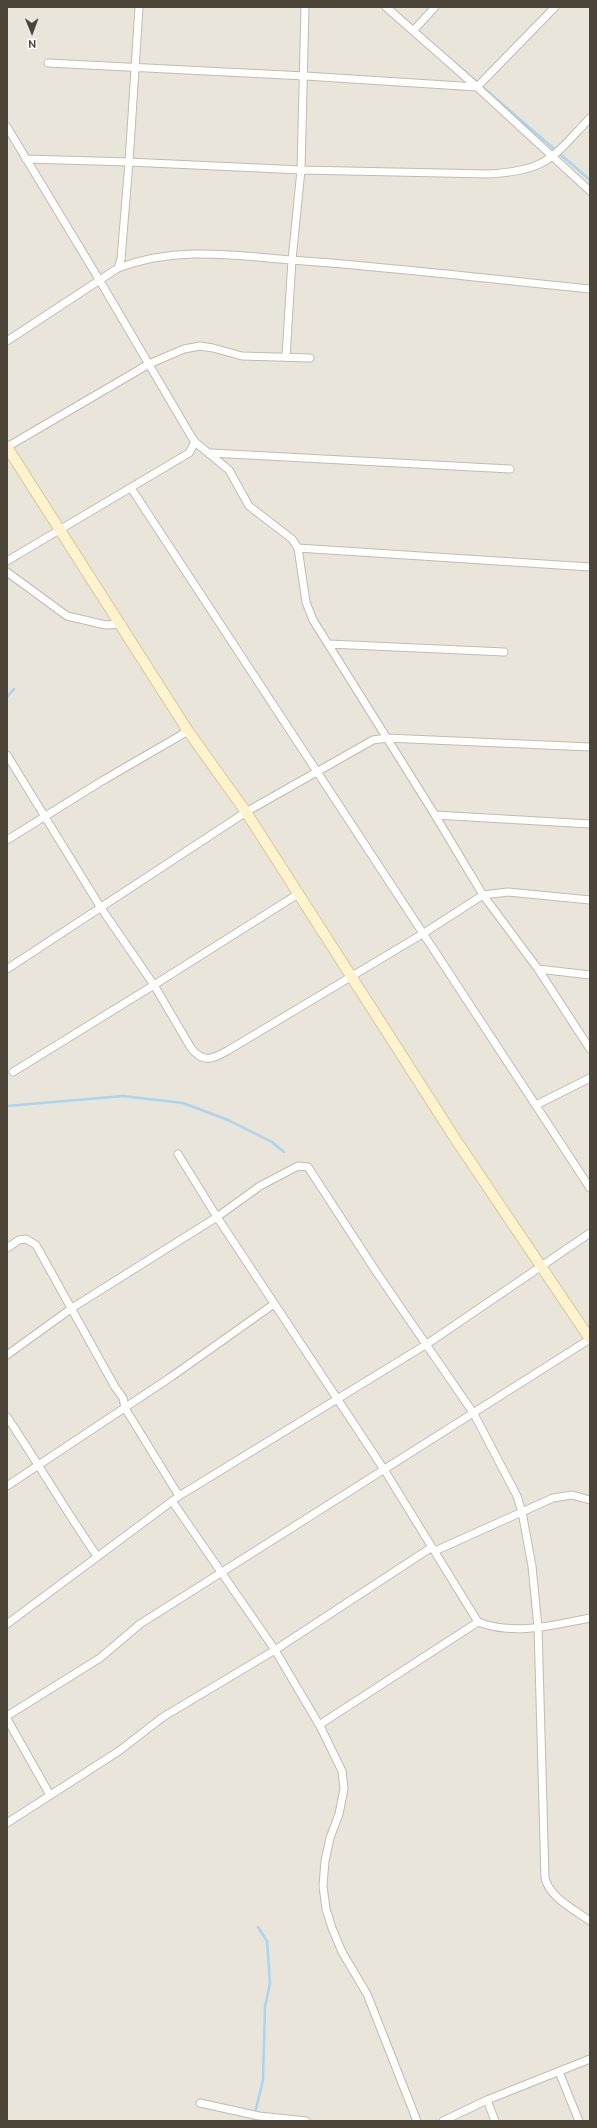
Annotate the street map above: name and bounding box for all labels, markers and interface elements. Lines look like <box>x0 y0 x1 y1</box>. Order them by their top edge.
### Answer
north arrow <box>12 12 52 52</box>
text: N <box>28 38 36 50</box>

